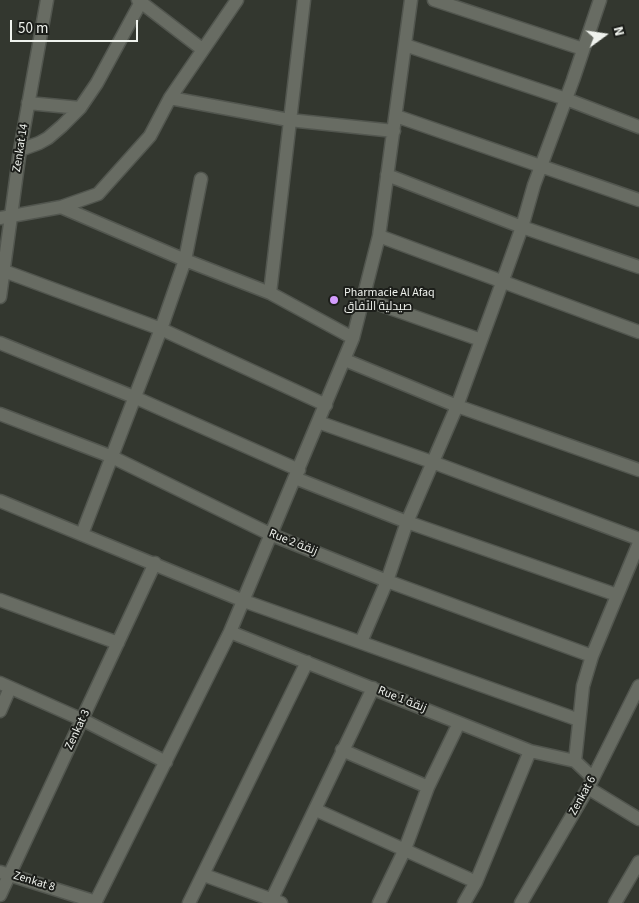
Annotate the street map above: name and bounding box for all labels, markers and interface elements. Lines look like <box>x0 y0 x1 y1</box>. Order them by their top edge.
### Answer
scale bar <box>12 10 140 42</box>
north arrow <box>579 10 629 60</box>
text: 50 m <box>18 18 48 39</box>
text: N <box>608 24 629 38</box>
street label: Zenkat 14 <box>10 123 32 173</box>
place label: Pharmacie Al Afaq صيدلية الاًفاق <box>344 286 435 314</box>
marker: Pharmacie Al Afaq صيدلية الاًفاق <box>328 294 340 306</box>
street label: Rue 2 زنقة <box>267 527 319 559</box>
street label: Rue 1 زنقة <box>376 684 428 716</box>
street label: Zenkat 3 <box>62 708 94 752</box>
street label: Zenkat 6 <box>566 774 600 818</box>
street label: Zenkat 8 <box>11 869 57 895</box>

